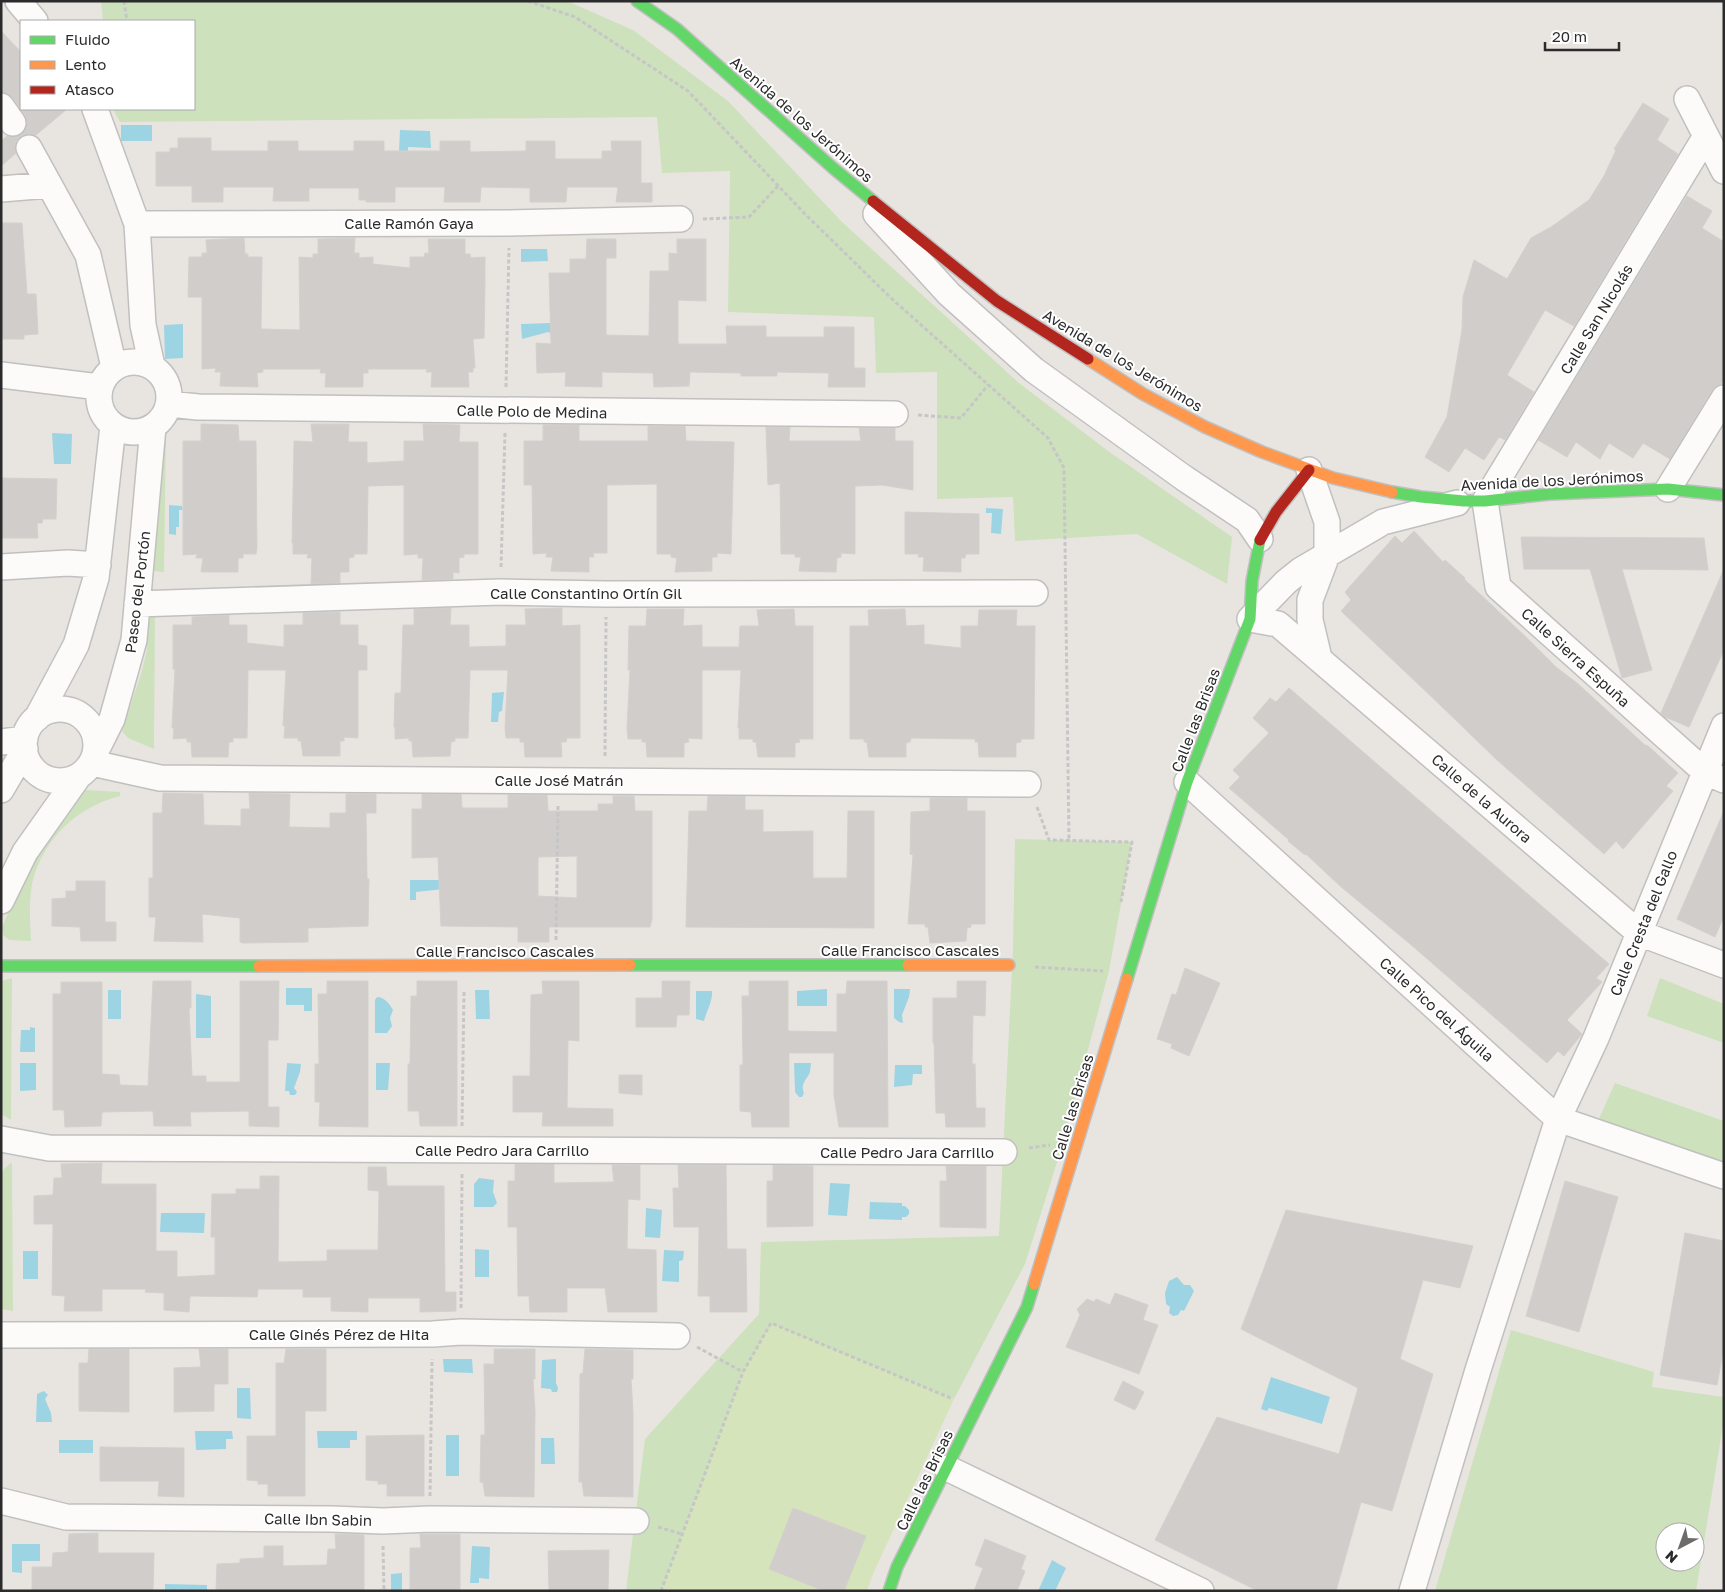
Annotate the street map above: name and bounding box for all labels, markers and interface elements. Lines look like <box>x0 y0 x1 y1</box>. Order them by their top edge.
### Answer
legend <box>20 20 195 110</box>
scale bar <box>1545 20 1619 52</box>
text: 20 m <box>1552 27 1587 45</box>
text: Fluido <box>65 30 110 48</box>
street label: Avenida de los Jerónimos <box>727 52 877 186</box>
text: Lento <box>65 55 106 73</box>
text: Atasco <box>65 80 114 98</box>
street label: Calle Ramón Gaya <box>344 214 474 232</box>
street label: Calle San Nicolás <box>1556 261 1636 377</box>
street label: Avenida de los Jerónimos <box>1040 305 1206 415</box>
street label: Calle Polo de Medina <box>456 401 608 421</box>
street label: Avenida de los Jerónimos <box>1460 466 1644 494</box>
street label: Paseo del Portón <box>121 530 153 654</box>
street label: Calle Constantino Ortín Gil <box>490 584 682 602</box>
street label: Calle Sierra Espuña <box>1518 604 1634 710</box>
street label: Calle las Brisas <box>1167 665 1223 775</box>
street label: Calle de la Aurora <box>1428 750 1536 846</box>
street label: Calle José Matrán <box>495 771 623 789</box>
street label: Calle Cresta del Gallo <box>1606 848 1680 998</box>
street label: Calle Francisco Cascales <box>821 941 999 959</box>
street label: Calle Francisco Cascales <box>416 942 594 960</box>
street label: Calle Pico del Águila <box>1376 953 1498 1065</box>
street label: Calle las Brisas <box>1047 1052 1097 1162</box>
street label: Calle Pedro Jara Carrillo <box>415 1141 589 1159</box>
street label: Calle Pedro Jara Carrillo <box>820 1143 994 1161</box>
street label: Calle Ginés Pérez de Hita <box>249 1325 429 1343</box>
street label: Calle las Brisas <box>892 1427 956 1533</box>
street label: Calle Ibn Sabin <box>264 1509 372 1529</box>
north arrow <box>1655 1522 1705 1572</box>
text: N <box>1662 1547 1681 1567</box>

